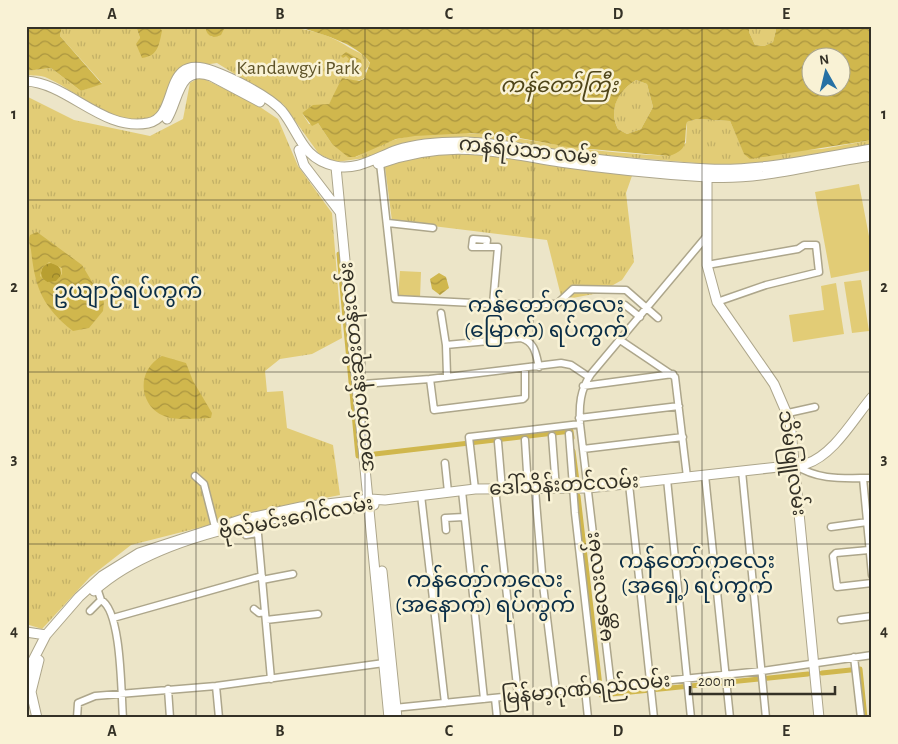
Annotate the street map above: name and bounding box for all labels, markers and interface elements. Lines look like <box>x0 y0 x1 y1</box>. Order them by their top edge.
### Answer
text: A <box>107 6 117 22</box>
text: B <box>275 6 285 22</box>
text: C <box>445 6 454 22</box>
text: D <box>613 6 624 22</box>
text: E <box>782 6 790 22</box>
north arrow <box>800 48 850 98</box>
text: N <box>819 53 830 68</box>
park label: Kandawgyi Park <box>236 58 360 78</box>
water label: ကန်တော်ကြီး <box>500 70 619 102</box>
text: 1 <box>11 106 17 122</box>
text: 1 <box>881 106 887 122</box>
street label: ကန်ရိပ်သာ လမ်း <box>457 129 599 173</box>
street label: အထက်ပန်းဆိုးတန်းလမ်း <box>331 260 384 474</box>
district label: ဥယျာဉ်ရပ်ကွက် <box>53 275 203 309</box>
text: 2 <box>10 279 18 295</box>
text: 2 <box>880 279 888 295</box>
district label: ကန်တော်ကလေး (မြောက်) ရပ်ကွက် <box>464 289 628 347</box>
street label: သိမ်ဖြူလမ်း <box>770 408 814 518</box>
text: 3 <box>11 451 18 467</box>
text: 3 <box>881 451 888 467</box>
street label: ဒေါ်သိန်းတင်လမ်း <box>488 466 640 504</box>
street label: ဗိုလ်မင်းဂေါင်လမ်း <box>216 488 376 549</box>
street label: မန္တလေးလမ်း <box>577 530 621 644</box>
district label: ကန်တော်ကလေး (အရှေ့) ရပ်ကွက် <box>619 545 775 603</box>
district label: ကန်တော်ကလေး (အနောက်) ရပ်ကွက် <box>395 564 575 622</box>
text: 4 <box>10 623 18 639</box>
text: 4 <box>880 623 888 639</box>
scale bar <box>690 664 836 696</box>
street label: မြန်မာ့ဂုဏ်ရည်လမ်း <box>500 665 672 714</box>
text: 200 m <box>698 674 735 689</box>
text: A <box>107 723 117 739</box>
text: B <box>275 723 285 739</box>
text: C <box>445 723 454 739</box>
text: D <box>613 723 624 739</box>
text: E <box>782 723 790 739</box>

